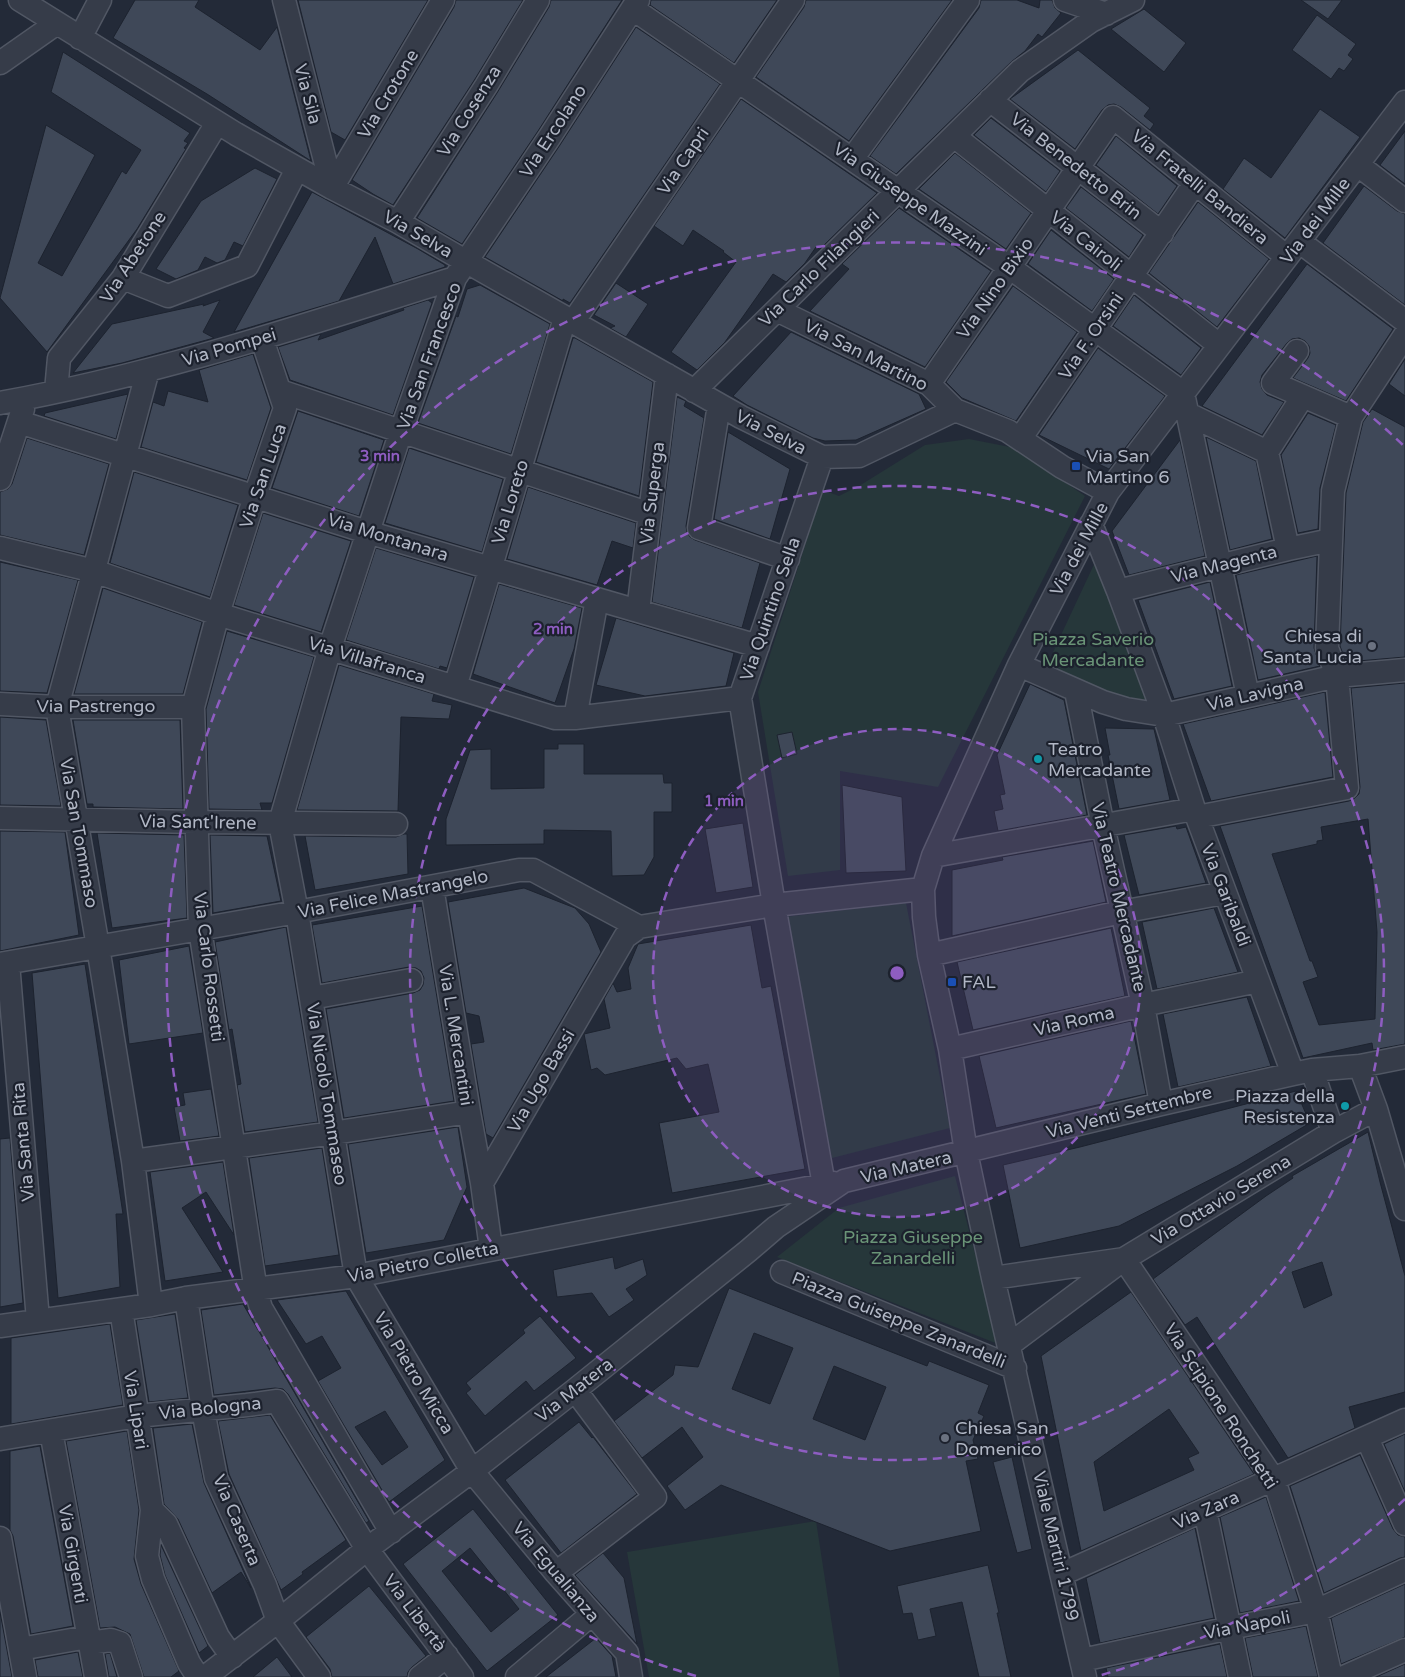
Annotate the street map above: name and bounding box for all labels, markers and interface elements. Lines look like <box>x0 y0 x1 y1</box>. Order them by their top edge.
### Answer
street label: Via Crotone <box>353 45 423 143</box>
street label: Via Sila <box>289 61 327 127</box>
street label: Via Cosenza <box>432 61 506 161</box>
street label: Via Ercolano <box>515 80 591 182</box>
street label: Via Benedetto Brin <box>1006 108 1146 224</box>
street label: Via Capri <box>652 123 714 199</box>
street label: Via Fratelli Bandiera <box>1127 125 1273 249</box>
street label: Via Giuseppe Mazzini <box>829 138 991 260</box>
street label: Via dei Mille <box>1275 173 1355 269</box>
street label: Via Selva <box>379 205 457 263</box>
street label: Via Carlo Filangieri <box>754 205 884 331</box>
street label: Via Cairoli <box>1046 206 1126 276</box>
street label: Via Abetone <box>95 207 171 307</box>
street label: Via Nino Bixio <box>952 233 1038 343</box>
street label: Via San Francesco <box>392 279 466 433</box>
street label: Via F. Orsini <box>1054 288 1128 384</box>
street label: Via San Martino <box>800 314 932 396</box>
street label: Via Pompei <box>179 323 279 371</box>
street label: Via Selva <box>732 405 810 459</box>
street label: Via San Luca <box>235 421 291 531</box>
street label: Via Superga <box>635 440 669 546</box>
place label: Via San Martino 6 <box>1086 445 1170 488</box>
text: 3 min <box>360 447 400 465</box>
street label: Via Loreto <box>487 457 533 547</box>
marker: Via San Martino 6 <box>1070 460 1082 472</box>
street label: Via dei Mille <box>1045 498 1113 600</box>
street label: Via Montanara <box>325 508 451 566</box>
street label: Via Quintino Sella <box>735 534 805 684</box>
street label: Via Magenta <box>1169 540 1279 588</box>
text: 2 min <box>533 620 573 638</box>
place label: Chiesa di Santa Lucia <box>1263 625 1362 668</box>
park label: Piazza Saverio Mercadante <box>1032 628 1154 671</box>
street label: Via Villafranca <box>306 632 428 688</box>
marker: Chiesa di Santa Lucia <box>1366 640 1378 652</box>
street label: Via Lavigna <box>1205 672 1305 716</box>
street label: Via Pastrengo <box>37 695 155 717</box>
place label: Teatro Mercadante <box>1048 738 1151 781</box>
marker: Teatro Mercadante <box>1032 753 1044 765</box>
street label: Via San Tommaso <box>55 756 103 910</box>
text: 1 min <box>704 792 744 810</box>
street label: Via Teatro Mercadante <box>1087 800 1151 994</box>
street label: Via Sant'Irene <box>139 810 257 834</box>
street label: Via Garibaldi <box>1196 840 1256 950</box>
street label: Via Felice Mastrangelo <box>296 865 490 923</box>
street label: Via Carlo Rossetti <box>189 891 229 1043</box>
street label: Via L. Mercantini <box>434 963 478 1107</box>
centre of rings <box>888 964 906 982</box>
place label: FAL <box>962 971 996 993</box>
marker: FAL <box>946 976 958 988</box>
street label: Via Nicolò Tommaseo <box>302 1001 352 1187</box>
street label: Via Roma <box>1032 1001 1116 1041</box>
street label: Via Ugo Bassi <box>502 1025 580 1137</box>
street label: Via Venti Settembre <box>1044 1081 1214 1143</box>
street label: Via Santa Rita <box>7 1082 39 1202</box>
place label: Piazza della Resistenza <box>1235 1085 1335 1128</box>
marker: Piazza della Resistenza <box>1339 1100 1351 1112</box>
street label: Via Matera <box>858 1146 954 1188</box>
street label: Via Ottavio Serena <box>1147 1150 1295 1250</box>
park label: Piazza Giuseppe Zanardelli <box>843 1226 983 1269</box>
street label: Via Pietro Colletta <box>346 1237 500 1287</box>
street label: Piazza Guiseppe Zanardelli <box>789 1267 1009 1373</box>
street label: Via Pietro Micca <box>369 1308 459 1438</box>
street label: Via Scipione Ronchetti <box>1159 1319 1283 1493</box>
street label: Via Matera <box>531 1353 617 1427</box>
street label: Via Lipari <box>119 1369 153 1451</box>
street label: Via Bologna <box>158 1392 262 1424</box>
place label: Chiesa San Domenico <box>955 1417 1049 1460</box>
marker: Chiesa San Domenico <box>939 1432 951 1444</box>
street label: Viale Martiri 1799 <box>1028 1469 1084 1623</box>
street label: Via Caserta <box>208 1471 266 1569</box>
street label: Via Zara <box>1169 1486 1243 1534</box>
street label: Via Girgenti <box>53 1503 93 1605</box>
street label: Via Egualianza <box>508 1517 604 1627</box>
street label: Via Libertà <box>379 1570 451 1656</box>
street label: Via Napoli <box>1202 1606 1292 1644</box>

